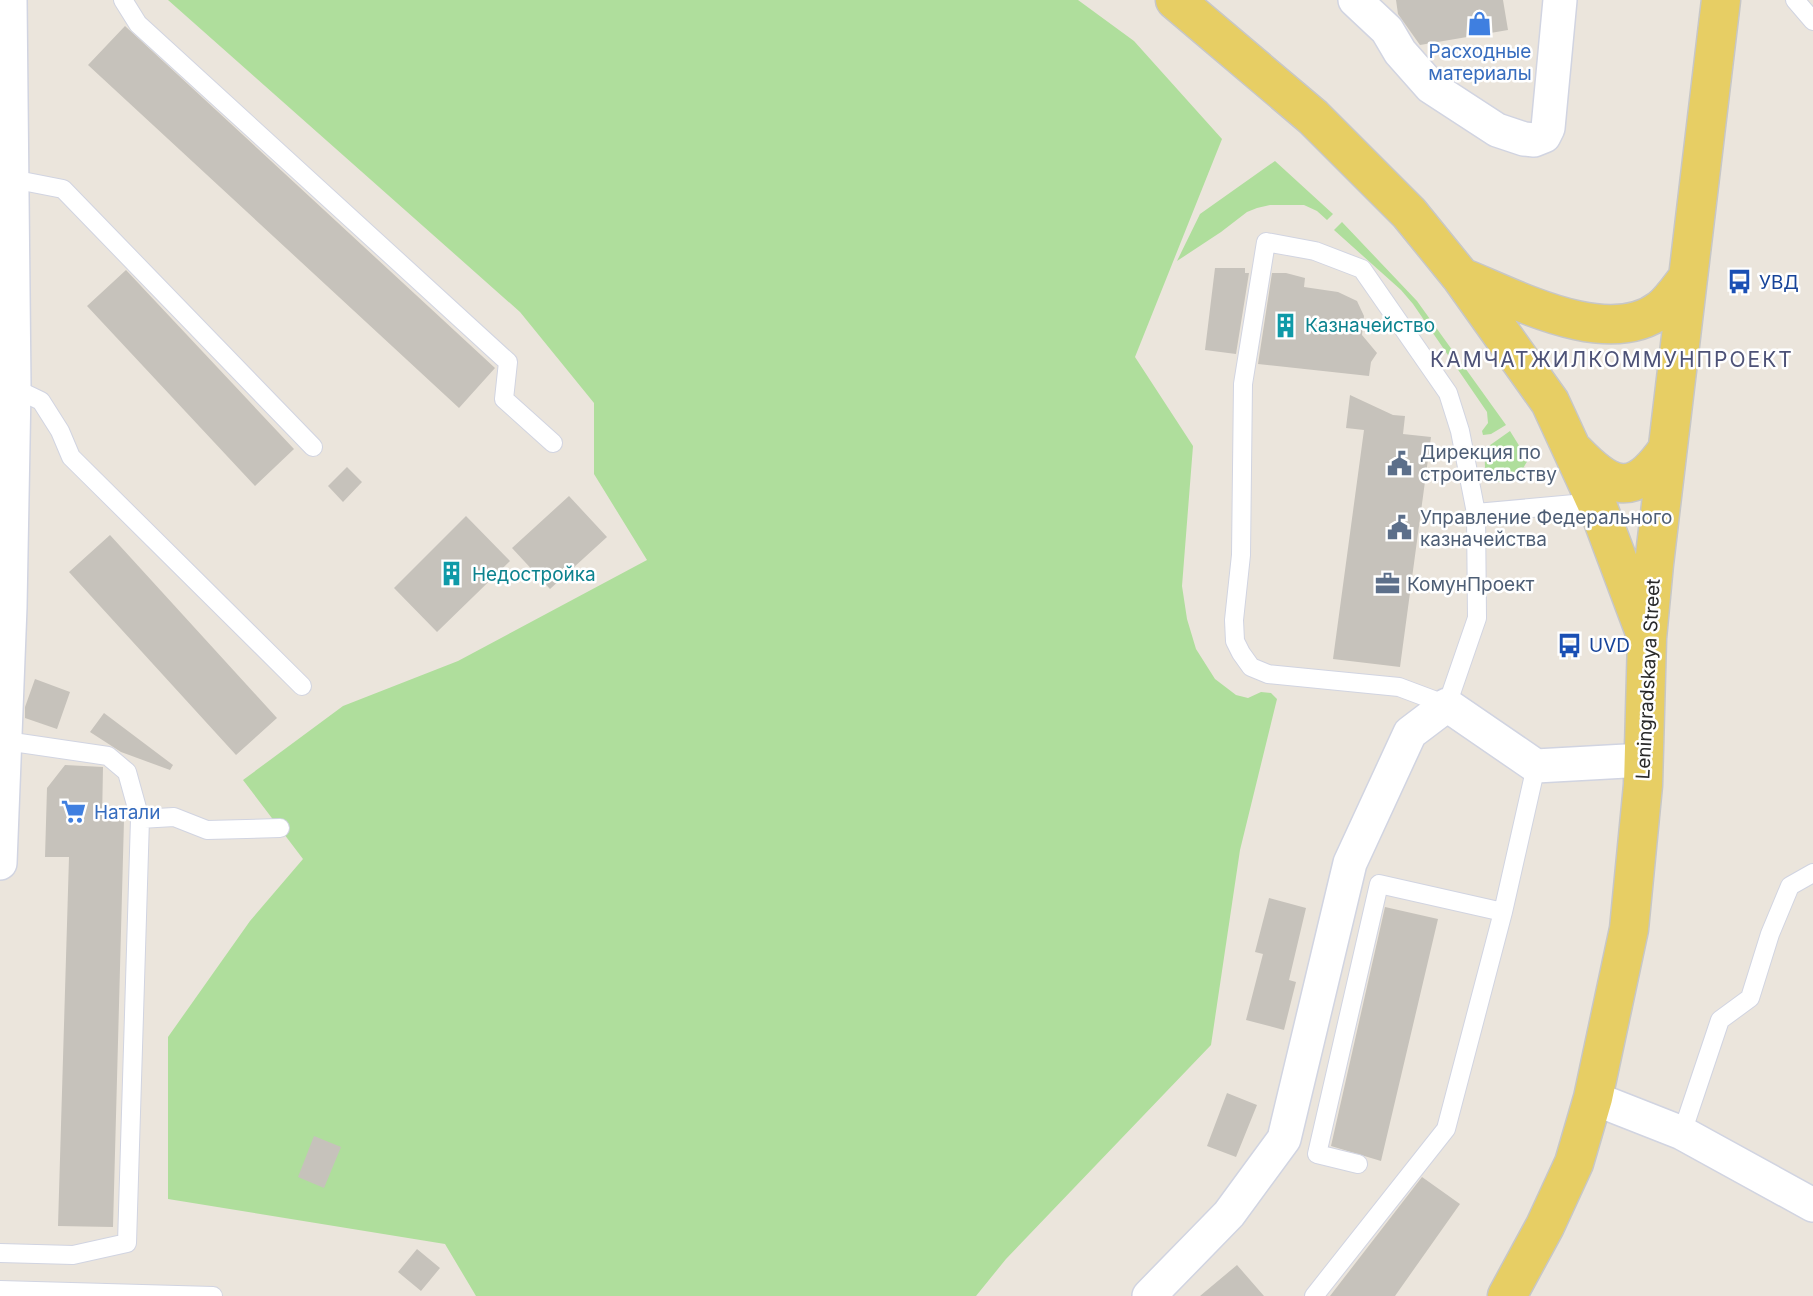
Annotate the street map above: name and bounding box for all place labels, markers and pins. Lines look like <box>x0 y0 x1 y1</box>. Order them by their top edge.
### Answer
shop icon: Расходные материалы <box>1466 9 1494 37</box>
place label: Расходные материалы <box>1428 40 1532 85</box>
bus stop icon: УВД <box>1725 268 1753 296</box>
place label: УВД <box>1759 271 1799 294</box>
building icon: Казначейство <box>1271 311 1299 339</box>
place label: Казначейство <box>1305 314 1435 337</box>
place label: Дирекция по строительству <box>1420 441 1557 486</box>
public building icon: Дирекция по строительству <box>1386 449 1414 477</box>
place label: Управление Федерального казначейства <box>1420 506 1672 551</box>
public building icon: Управление Федерального казначейства <box>1386 514 1414 542</box>
building icon: Недостройка <box>438 560 466 588</box>
place label: Недостройка <box>472 563 596 586</box>
office icon: КомунПроект <box>1373 570 1401 598</box>
place label: КомунПроект <box>1407 573 1534 596</box>
bus stop icon: UVD <box>1555 631 1583 659</box>
place label: UVD <box>1589 634 1630 657</box>
supermarket icon: Натали <box>60 798 88 826</box>
place label: Натали <box>94 801 160 824</box>

